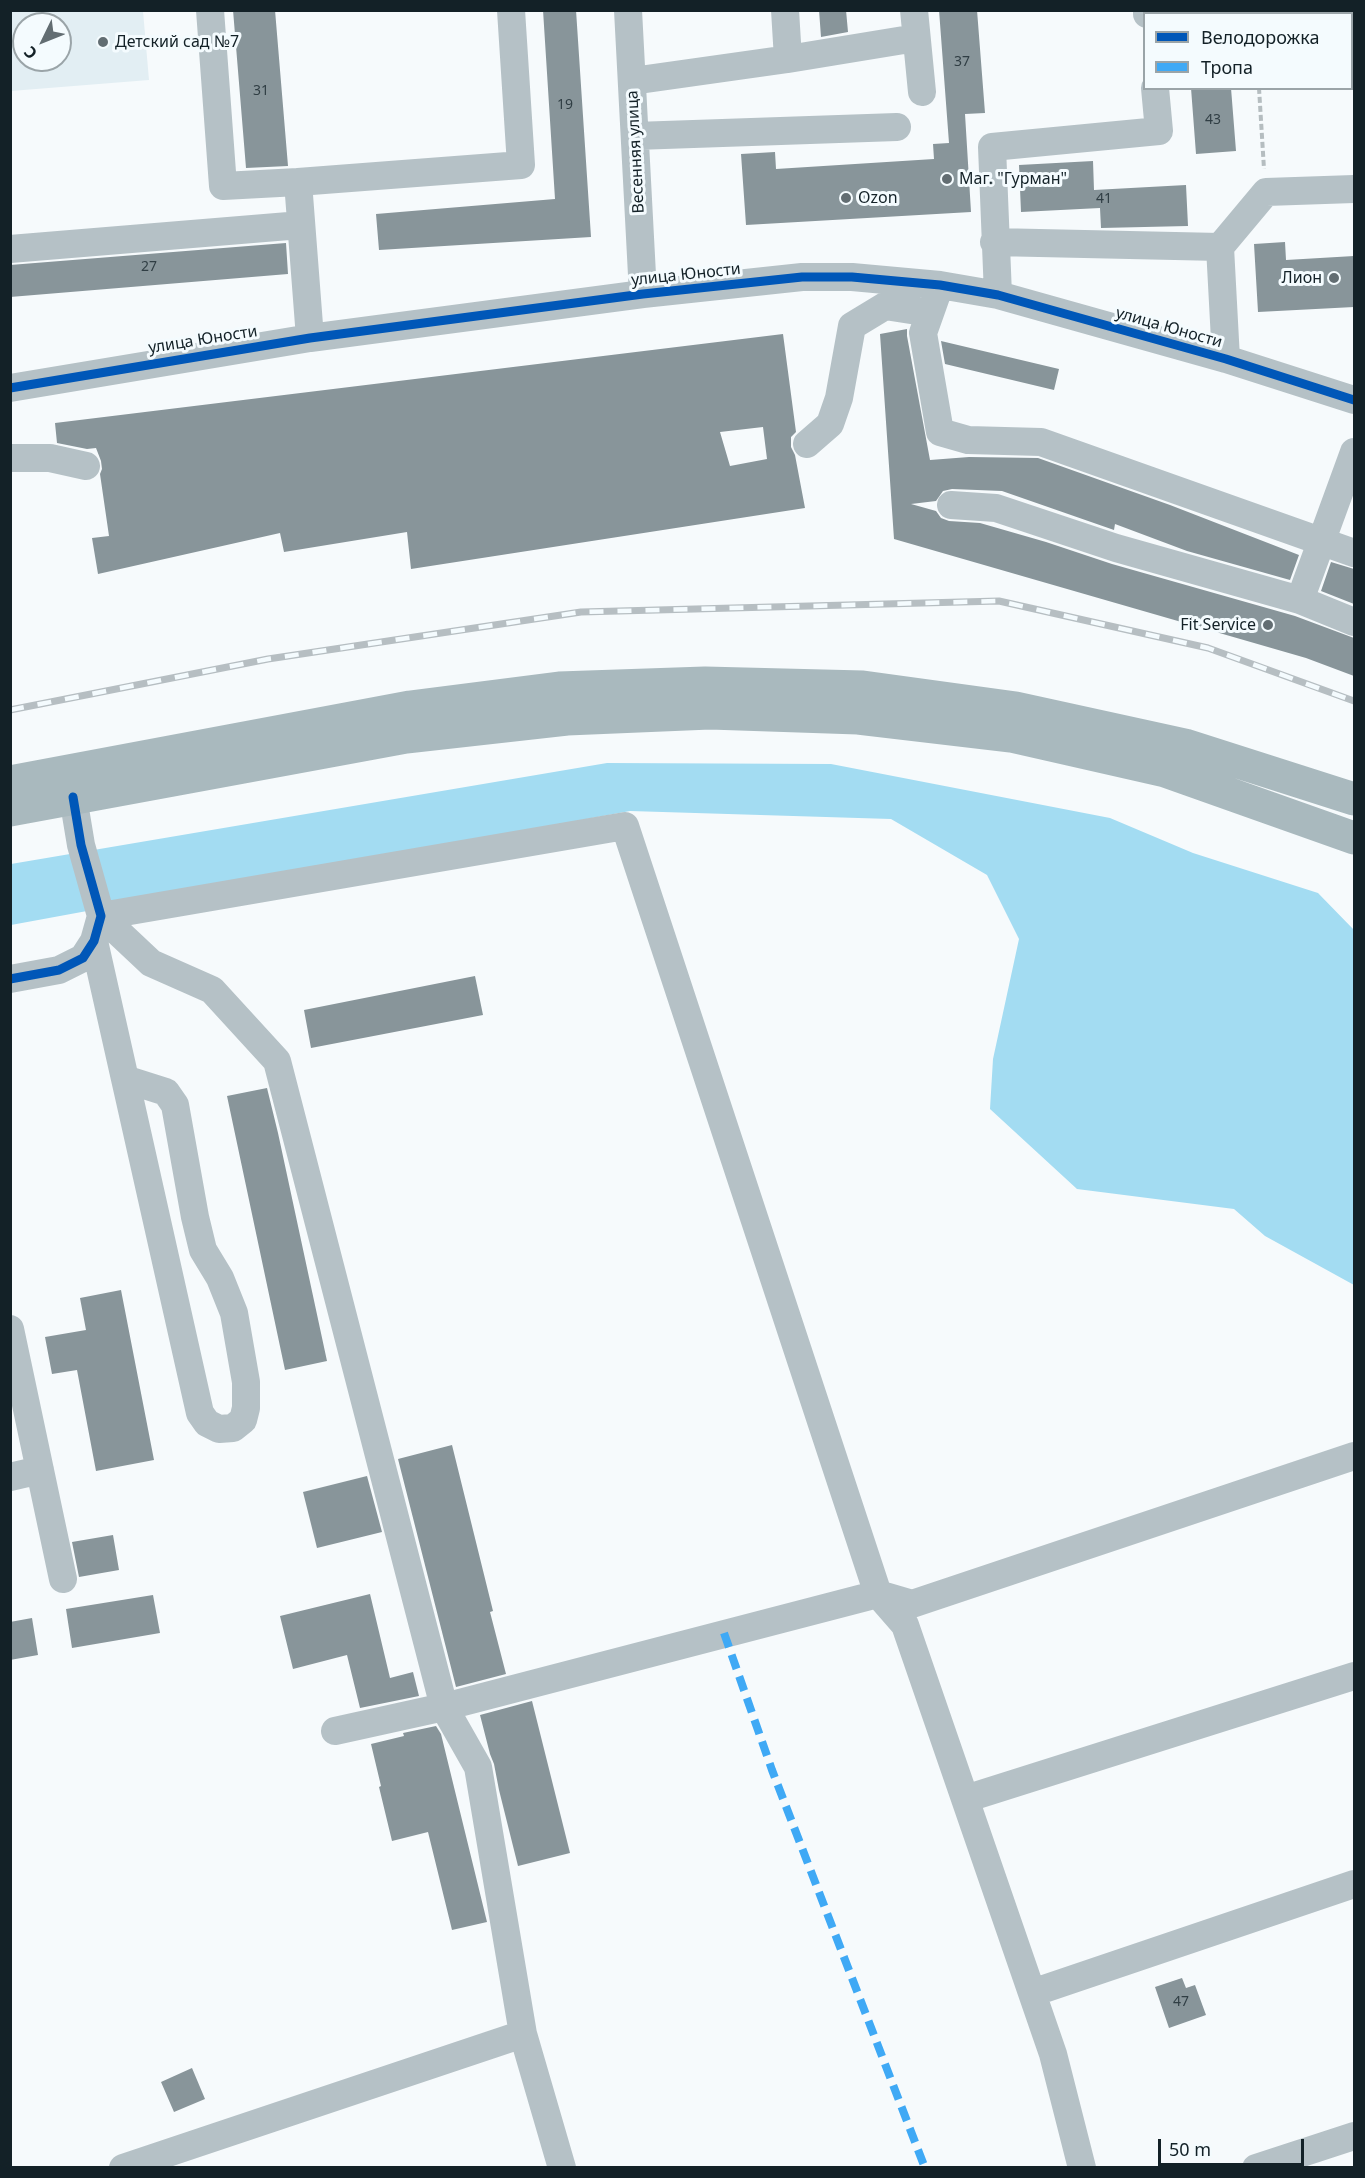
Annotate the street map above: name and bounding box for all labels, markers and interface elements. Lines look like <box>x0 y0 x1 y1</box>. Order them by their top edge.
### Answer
north arrow <box>12 12 72 72</box>
legend <box>1143 12 1353 90</box>
text: Велодорожка <box>1201 25 1319 49</box>
place label: Детский сад №7 <box>115 32 239 52</box>
marker: Детский сад №7 <box>96 35 110 49</box>
text: С <box>19 42 42 64</box>
house number: 37 <box>954 54 970 70</box>
text: Тропа <box>1201 55 1253 79</box>
house number: 31 <box>253 83 269 99</box>
street label: Весенняя улица <box>623 90 649 214</box>
house number: 19 <box>557 97 573 113</box>
house number: 43 <box>1205 112 1221 128</box>
place label: Маг. "Гурман" <box>959 169 1067 189</box>
marker: Маг. "Гурман" <box>940 172 954 186</box>
place label: Ozon <box>858 188 898 208</box>
marker: Ozon <box>839 191 853 205</box>
house number: 41 <box>1096 191 1112 207</box>
house number: 27 <box>141 259 157 275</box>
street label: улица Юности <box>630 260 742 290</box>
place label: Лион <box>1282 268 1322 288</box>
marker: Лион <box>1327 271 1341 285</box>
street label: улица Юности <box>1113 304 1225 352</box>
street label: улица Юности <box>147 322 259 358</box>
place label: Fit Service <box>1180 615 1256 635</box>
marker: Fit Service <box>1261 618 1275 632</box>
house number: 47 <box>1173 1994 1189 2010</box>
scale bar <box>1161 2127 1306 2165</box>
text: 50 m <box>1169 2137 1211 2161</box>

